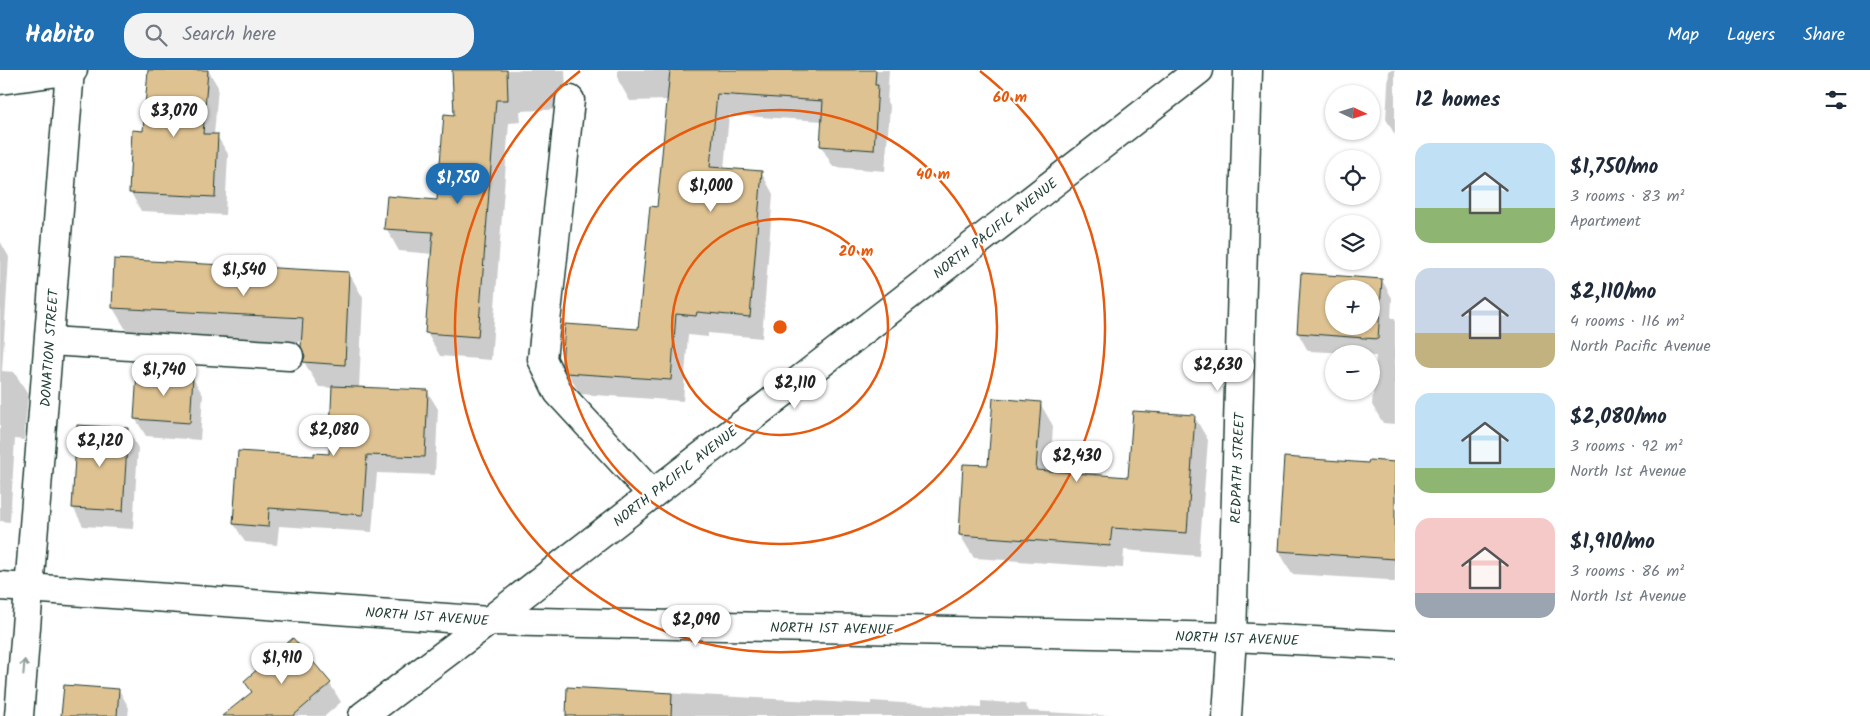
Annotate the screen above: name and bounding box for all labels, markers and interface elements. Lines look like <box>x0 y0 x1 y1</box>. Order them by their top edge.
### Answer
search box <box>124 13 474 58</box>
text: Habito <box>25 16 94 55</box>
text: Search here <box>182 20 276 50</box>
icon: search <box>142 21 170 49</box>
text: Map <box>1668 21 1699 50</box>
text: Layers <box>1727 21 1775 50</box>
text: Share <box>1803 21 1845 50</box>
text: 12 homes <box>1415 84 1500 117</box>
north arrow <box>1325 85 1380 140</box>
map controls <box>1325 85 1380 400</box>
text: 60 m <box>993 86 1027 110</box>
icon: filters <box>1822 86 1850 114</box>
pin: $3,070 <box>133 96 215 138</box>
text: $3,070 <box>151 99 197 124</box>
button: locate <box>1325 150 1380 205</box>
text: $1,750/mo <box>1570 151 1658 184</box>
pin: $1,750 <box>417 162 499 205</box>
text: 40 m <box>916 163 950 187</box>
icon: home <box>1455 163 1515 223</box>
text: $1,750 <box>437 166 479 191</box>
pin: $1,000 <box>670 170 752 213</box>
street label: NORTH PACIFIC AVENUE <box>928 172 1063 285</box>
text: $1,000 <box>689 174 733 199</box>
text: 3 rooms · 83 m² <box>1570 184 1684 209</box>
text: Apartment <box>1570 209 1641 234</box>
button: layers <box>1325 215 1380 270</box>
text: 20 m <box>839 240 873 264</box>
pin: $1,540 <box>203 254 285 297</box>
text: $1,540 <box>222 258 266 283</box>
text: $2,110/mo <box>1570 276 1656 309</box>
button: + <box>1325 280 1380 335</box>
street label: DONATION STREET <box>35 287 65 408</box>
icon: home <box>1455 288 1515 348</box>
text: 4 rooms · 116 m² <box>1570 309 1684 334</box>
centre of rings <box>771 318 789 336</box>
text: North Pacific Avenue <box>1570 334 1711 359</box>
button: − <box>1325 345 1380 400</box>
pin: $2,630 <box>1177 350 1259 392</box>
text: $2,630 <box>1194 353 1242 378</box>
pin: $1,740 <box>123 354 205 397</box>
text: $1,740 <box>143 358 185 383</box>
pin: $2,110 <box>754 368 836 410</box>
text: $2,110 <box>775 371 815 396</box>
text: $2,080/mo <box>1570 401 1667 434</box>
street label: REDPATH STREET <box>1225 411 1251 524</box>
icon: home <box>1455 413 1515 473</box>
pin: $2,080 <box>293 414 375 457</box>
text: $2,080 <box>310 418 358 443</box>
street label: NORTH PACIFIC AVENUE <box>608 420 743 533</box>
pin: $2,120 <box>59 426 141 468</box>
text: $2,120 <box>77 429 123 454</box>
text: 3 rooms · 92 m² <box>1570 434 1683 459</box>
pin: $2,430 <box>1036 440 1118 483</box>
text: $2,430 <box>1053 444 1101 469</box>
text: North 1st Avenue <box>1570 459 1686 484</box>
text: $1,910/mo <box>1570 526 1655 559</box>
icon: home <box>1455 538 1515 598</box>
text: 3 rooms · 86 m² <box>1570 559 1684 584</box>
text: North 1st Avenue <box>1570 584 1686 609</box>
street label: NORTH 1ST AVENUE <box>364 602 490 632</box>
pin: $2,090 <box>655 604 737 647</box>
text: $2,090 <box>672 608 720 633</box>
street label: NORTH 1ST AVENUE <box>770 617 895 641</box>
street label: NORTH 1ST AVENUE <box>1175 626 1300 652</box>
pin: $1,910 <box>241 642 323 685</box>
text: $1,910 <box>262 646 302 671</box>
one-way arrow <box>19 660 28 676</box>

